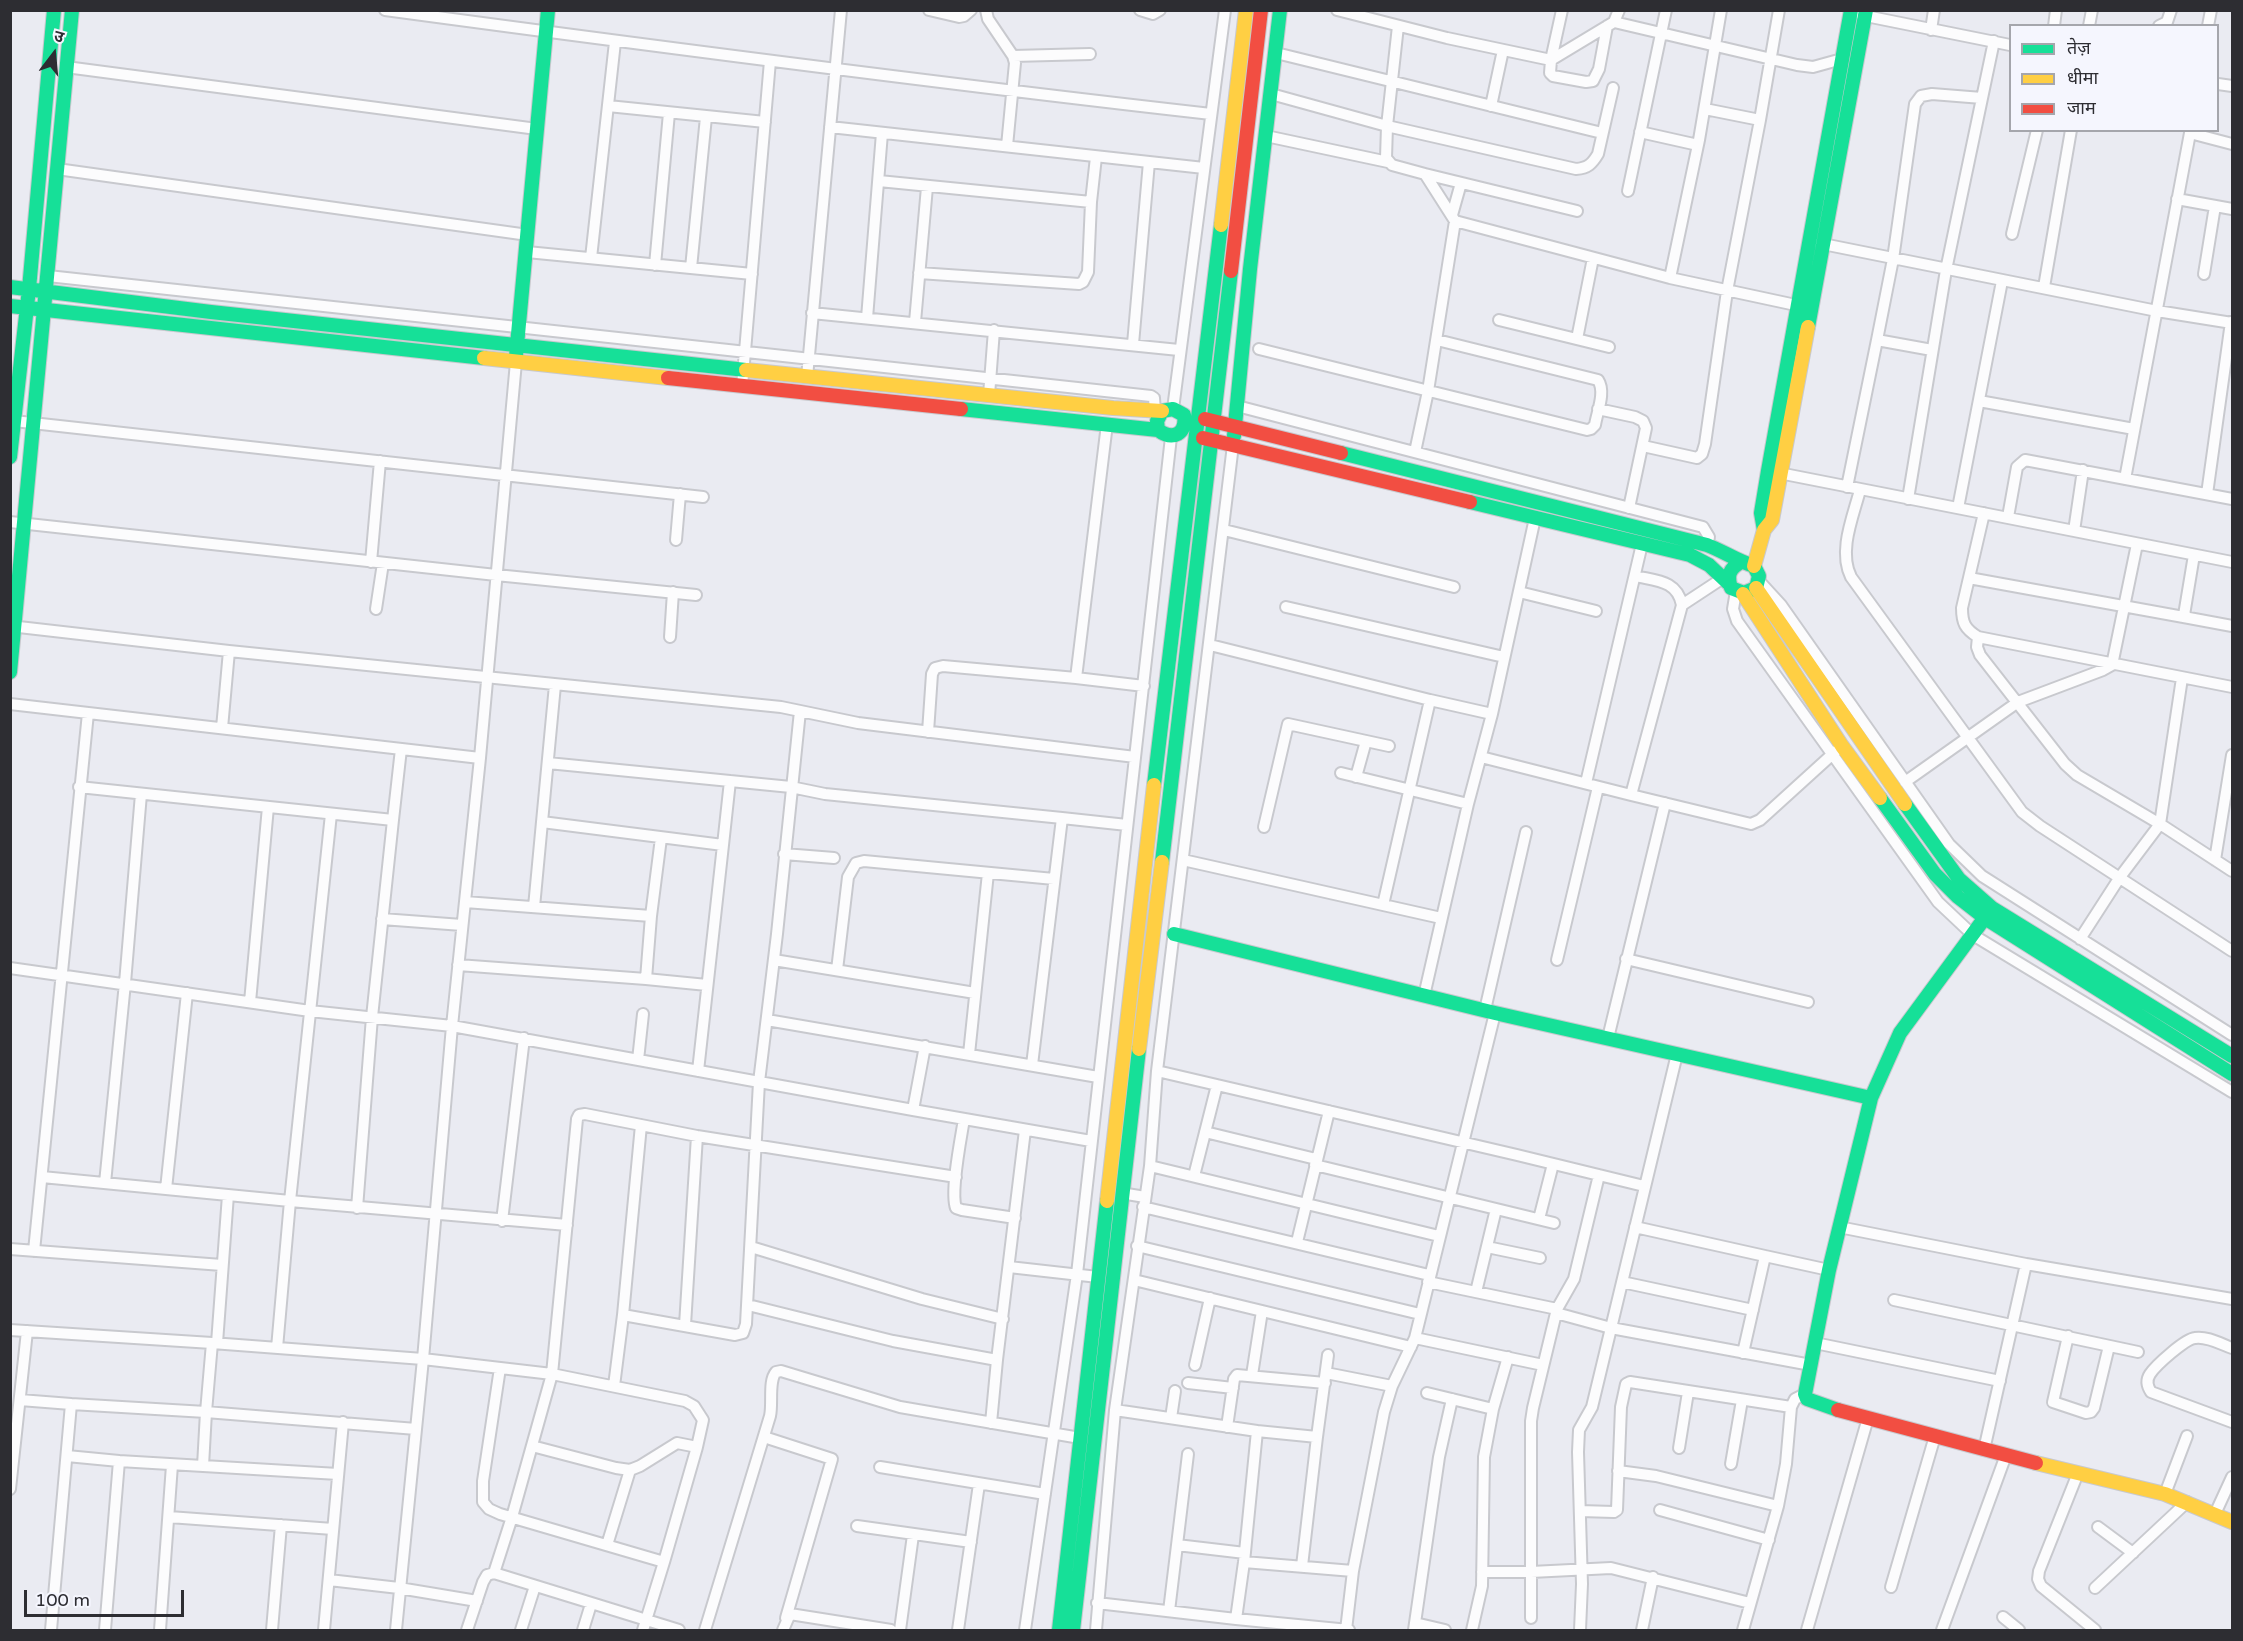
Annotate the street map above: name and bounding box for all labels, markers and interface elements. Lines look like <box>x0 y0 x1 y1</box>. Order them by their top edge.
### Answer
north arrow <box>24 24 84 84</box>
legend <box>2009 24 2219 132</box>
text: उ <box>52 26 66 48</box>
text: तेज़ <box>2067 37 2091 59</box>
text: धीमा <box>2067 67 2098 89</box>
text: जाम <box>2067 97 2096 119</box>
scale bar <box>27 1578 188 1616</box>
text: 100 m <box>35 1589 90 1611</box>

